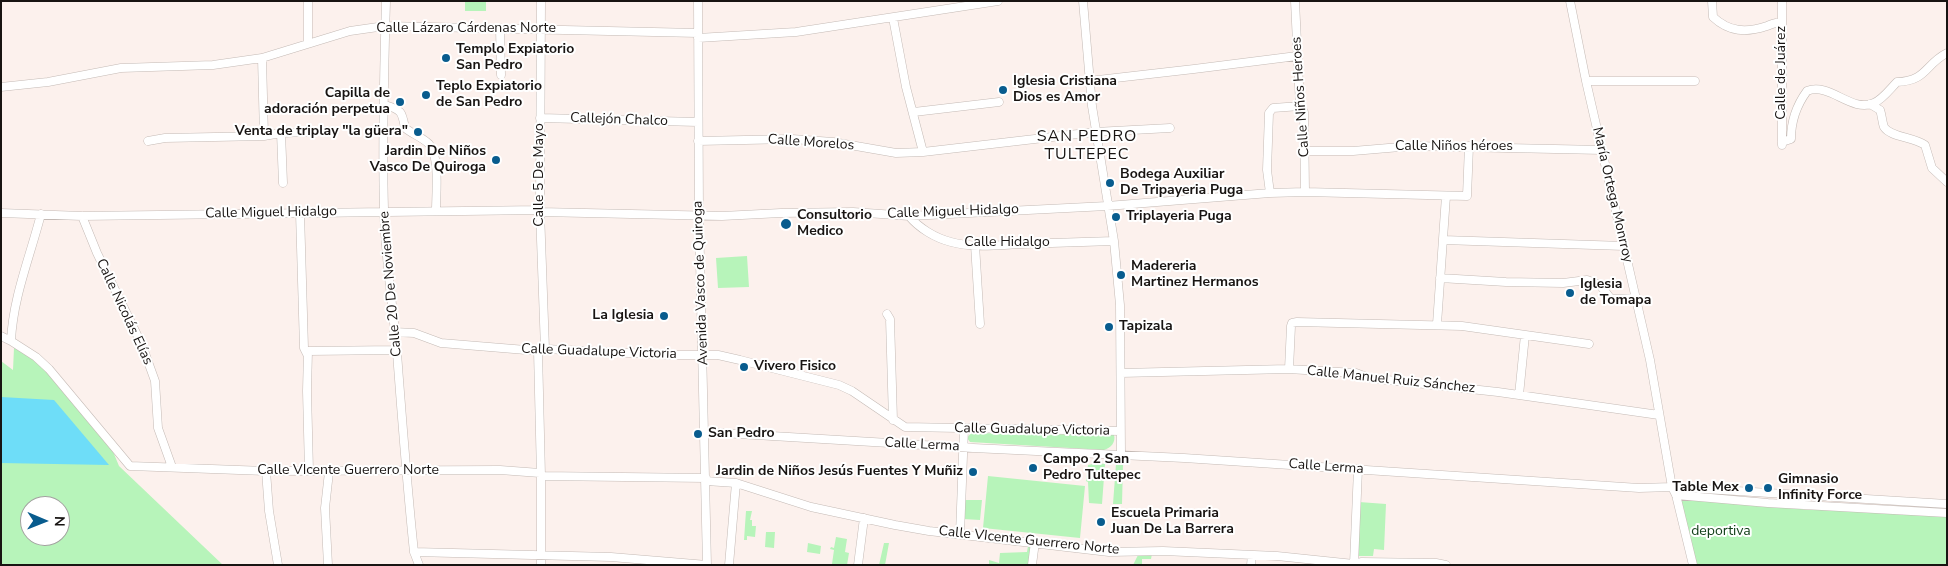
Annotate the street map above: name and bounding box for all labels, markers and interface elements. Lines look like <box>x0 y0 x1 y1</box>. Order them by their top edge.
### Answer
street label: Calle Lázaro Cárdenas Norte <box>376 21 556 37</box>
street label: Calle de Juárez <box>1774 26 1790 120</box>
street label: Calle Niños Heroes <box>1288 36 1314 158</box>
place label: Templo Expiatorio San Pedro <box>456 42 574 74</box>
marker: Templo Expiatorio San Pedro <box>440 52 452 64</box>
place label: Iglesia Cristiana Dios es Amor <box>1013 74 1117 106</box>
place label: Teplo Expiatorio de San Pedro <box>436 79 542 111</box>
marker: Iglesia Cristiana Dios es Amor <box>997 84 1009 96</box>
place label: Capilla de adoración perpetua <box>264 86 390 118</box>
marker: Teplo Expiatorio de San Pedro <box>420 89 432 101</box>
marker: Capilla de adoración perpetua <box>394 96 406 108</box>
street label: Callejón Chalco <box>570 110 668 130</box>
street label: Calle 5 De Mayo <box>532 123 548 227</box>
place label: Venta de triplay "la güera" <box>235 124 408 140</box>
street label: María Ortega Monrroy <box>1588 125 1636 265</box>
marker: Venta de triplay "la güera" <box>412 126 424 138</box>
district label: SAN PEDRO TULTEPEC <box>1036 127 1138 165</box>
street label: Calle Morelos <box>767 132 855 154</box>
street label: Calle Niños héroes <box>1395 139 1513 155</box>
place label: Jardin De Niños Vasco De Quiroga <box>370 144 486 176</box>
marker: Jardin De Niños Vasco De Quiroga <box>490 154 502 166</box>
place label: Bodega Auxiliar De Tripayeria Puga <box>1120 167 1243 200</box>
marker: Bodega Auxiliar De Tripayeria Puga <box>1104 177 1116 189</box>
street label: Avenida Vasco de Quiroga <box>690 200 712 366</box>
street label: Calle Miguel Hidalgo <box>887 201 1019 223</box>
street label: Calle Miguel Hidalgo <box>205 203 337 223</box>
place label: Consultorio Medico <box>797 208 872 240</box>
place label: Triplayeria Puga <box>1126 209 1232 225</box>
street label: Calle 20 De Noviembre <box>376 210 406 358</box>
marker: Triplayeria Puga <box>1110 211 1122 223</box>
marker: Consultorio Medico <box>779 217 793 231</box>
street label: Calle Hidalgo <box>964 235 1050 251</box>
street label: Calle Nicolás Elías <box>92 256 156 368</box>
place label: Madereria Martinez Hermanos <box>1131 259 1259 292</box>
marker: Madereria Martinez Hermanos <box>1115 269 1127 281</box>
place label: Iglesia de Tomapa <box>1580 277 1651 310</box>
marker: Iglesia de Tomapa <box>1564 287 1576 299</box>
place label: La Iglesia <box>592 308 654 324</box>
marker: La Iglesia <box>658 310 670 322</box>
place label: Tapizala <box>1119 319 1173 335</box>
marker: Tapizala <box>1103 321 1115 333</box>
street label: Calle Guadalupe Victoria <box>521 341 677 363</box>
place label: Vivero Fisico <box>754 359 836 375</box>
marker: Vivero Fisico <box>738 361 750 373</box>
street label: Calle Manuel Ruiz Sánchez <box>1306 363 1476 397</box>
street label: Calle Guadalupe Victoria <box>954 420 1110 440</box>
place label: San Pedro <box>708 426 775 442</box>
marker: San Pedro <box>692 428 704 440</box>
street label: Calle Lerma <box>884 435 960 455</box>
place label: Campo 2 San Pedro Tultepec <box>1043 452 1141 484</box>
street label: Calle Lerma <box>1288 456 1364 478</box>
marker: Campo 2 San Pedro Tultepec <box>1027 462 1039 474</box>
street label: Calle VIcente Guerrero Norte <box>257 463 439 479</box>
place label: Jardin de Niños Jesús Fuentes Y Muñiz <box>716 464 963 480</box>
marker: Jardin de Niños Jesús Fuentes Y Muñiz <box>967 466 979 478</box>
place label: Gimnasio Infinity Force <box>1778 472 1862 504</box>
place label: Table Mex <box>1672 480 1739 496</box>
marker: Table Mex <box>1743 482 1755 494</box>
marker: Gimnasio Infinity Force <box>1762 482 1774 494</box>
north arrow <box>20 496 70 546</box>
place label: Escuela Primaria Juan De La Barrera <box>1111 506 1234 538</box>
text: N <box>50 516 69 527</box>
marker: Escuela Primaria Juan De La Barrera <box>1095 516 1107 528</box>
street label: Calle VIcente Guerrero Norte <box>938 523 1120 559</box>
park label: deportiva <box>1691 524 1751 540</box>

